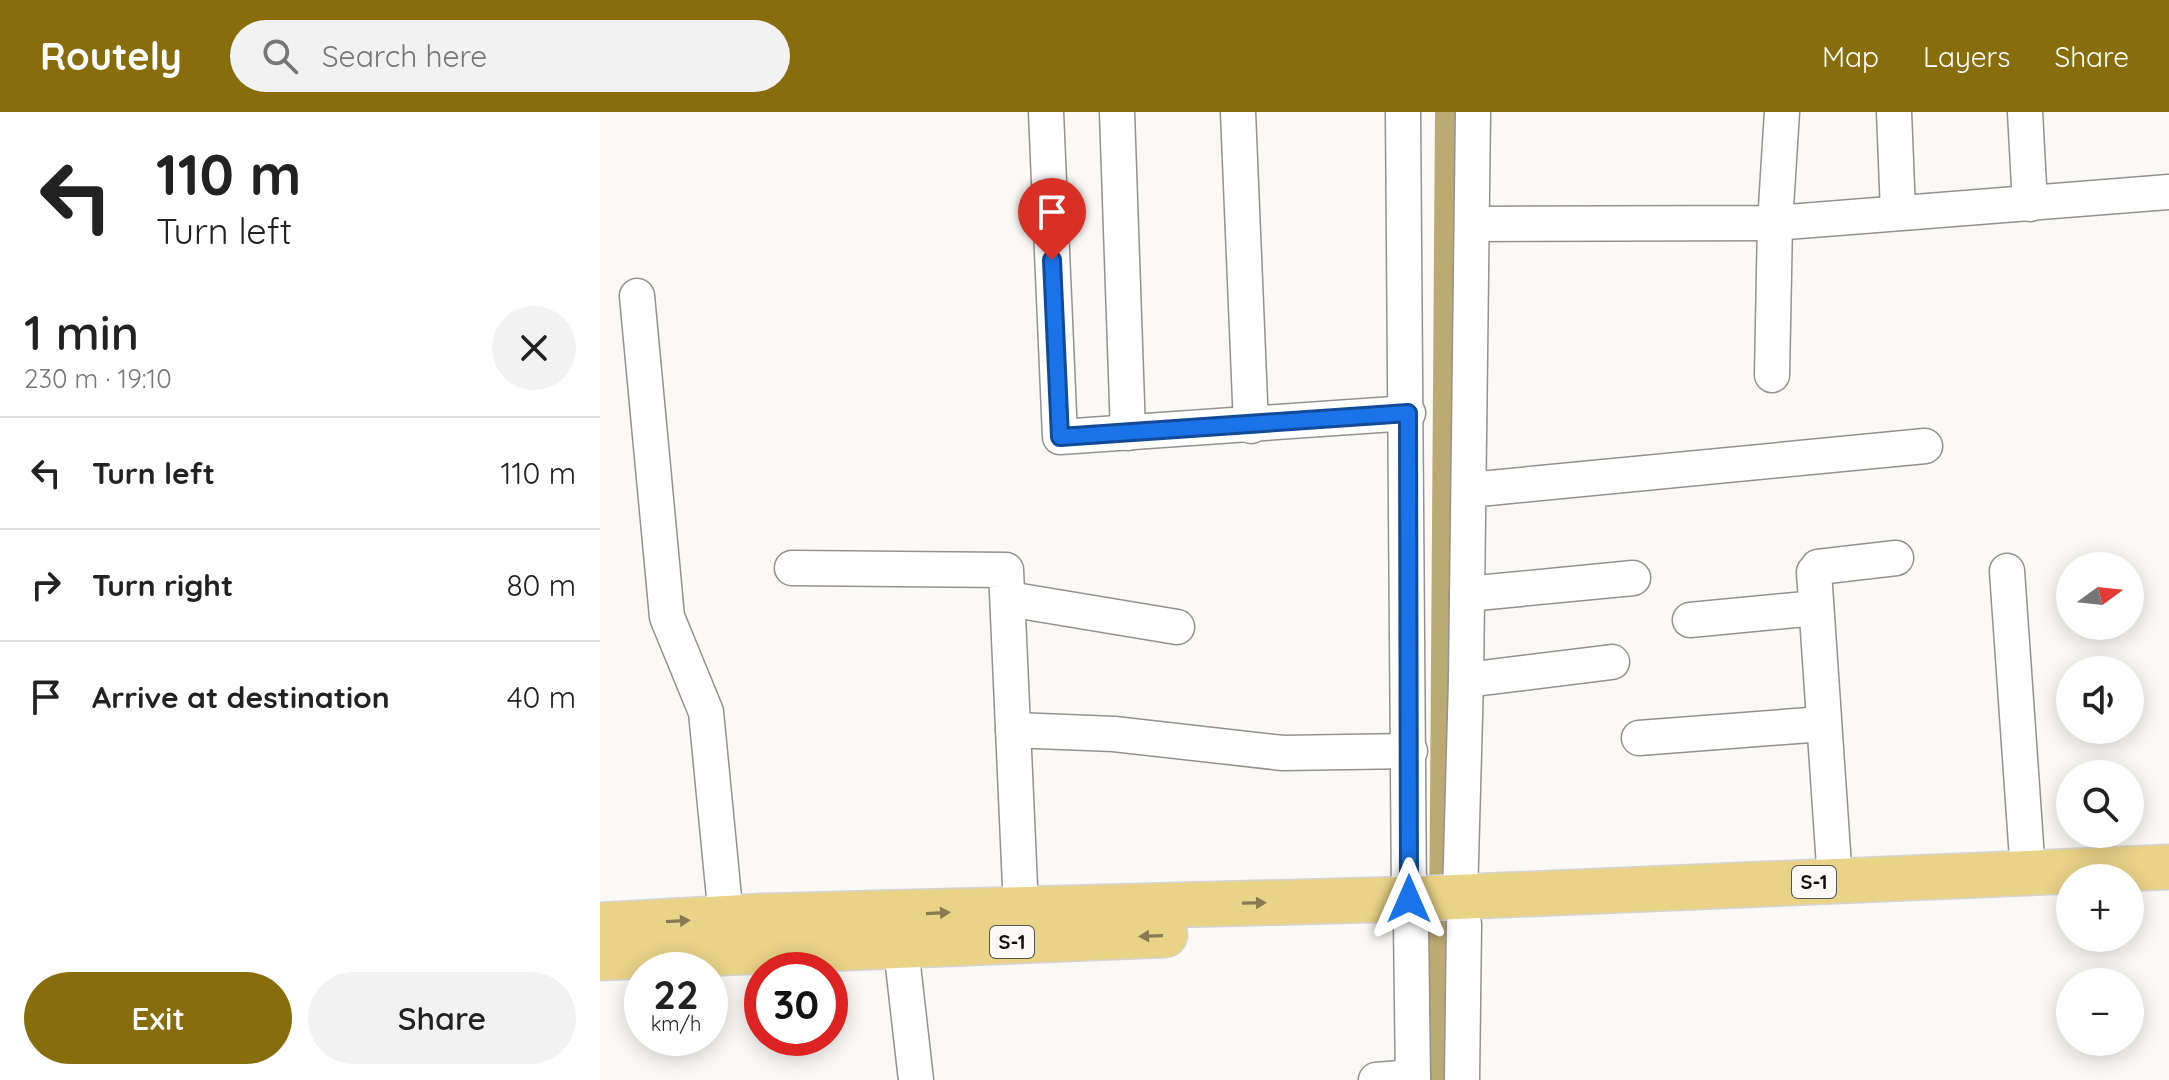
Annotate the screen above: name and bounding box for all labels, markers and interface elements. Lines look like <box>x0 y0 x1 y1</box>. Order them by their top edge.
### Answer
search box <box>230 20 790 92</box>
text: Routely <box>40 32 182 80</box>
icon: search <box>258 34 302 78</box>
text: Search here <box>322 37 487 75</box>
text: Map <box>1822 39 1879 74</box>
text: Layers <box>1923 39 2010 74</box>
text: Share <box>2054 39 2129 74</box>
text: 110 m <box>156 139 301 209</box>
icon: left <box>24 144 128 248</box>
pin <box>1018 178 1086 260</box>
icon: arrive <box>1030 190 1074 234</box>
text: Turn left <box>156 208 292 253</box>
text: 1 min <box>24 302 139 362</box>
button: close <box>492 306 576 390</box>
text: 230 m · 19:10 <box>24 362 172 395</box>
icon: left <box>24 451 68 495</box>
text: Turn left <box>92 454 215 492</box>
text: 110 m <box>500 454 576 492</box>
north arrow <box>2056 552 2144 640</box>
map controls <box>2056 552 2144 1056</box>
icon: right <box>24 563 68 607</box>
text: Turn right <box>92 566 233 604</box>
text: 80 m <box>506 566 576 604</box>
button: sound <box>2056 656 2144 744</box>
icon: arrive <box>24 675 68 719</box>
text: Arrive at destination <box>92 678 390 716</box>
text: 40 m <box>507 678 576 716</box>
button: search <box>2056 760 2144 848</box>
position arrow <box>1367 857 1451 941</box>
button: + <box>2056 864 2144 952</box>
road number: S-1 <box>1792 866 1836 898</box>
one-way arrow <box>1242 897 1267 909</box>
one-way arrow <box>926 907 951 920</box>
one-way arrow <box>666 914 691 927</box>
road number: S-1 <box>990 926 1034 958</box>
one-way arrow <box>1138 929 1163 942</box>
speed limit sign: 30 <box>744 952 848 1056</box>
button: − <box>2056 968 2144 1056</box>
text: 22 <box>653 969 699 1019</box>
button: Exit <box>24 972 292 1064</box>
button: Share <box>308 972 576 1064</box>
text: km/h <box>651 1011 701 1036</box>

